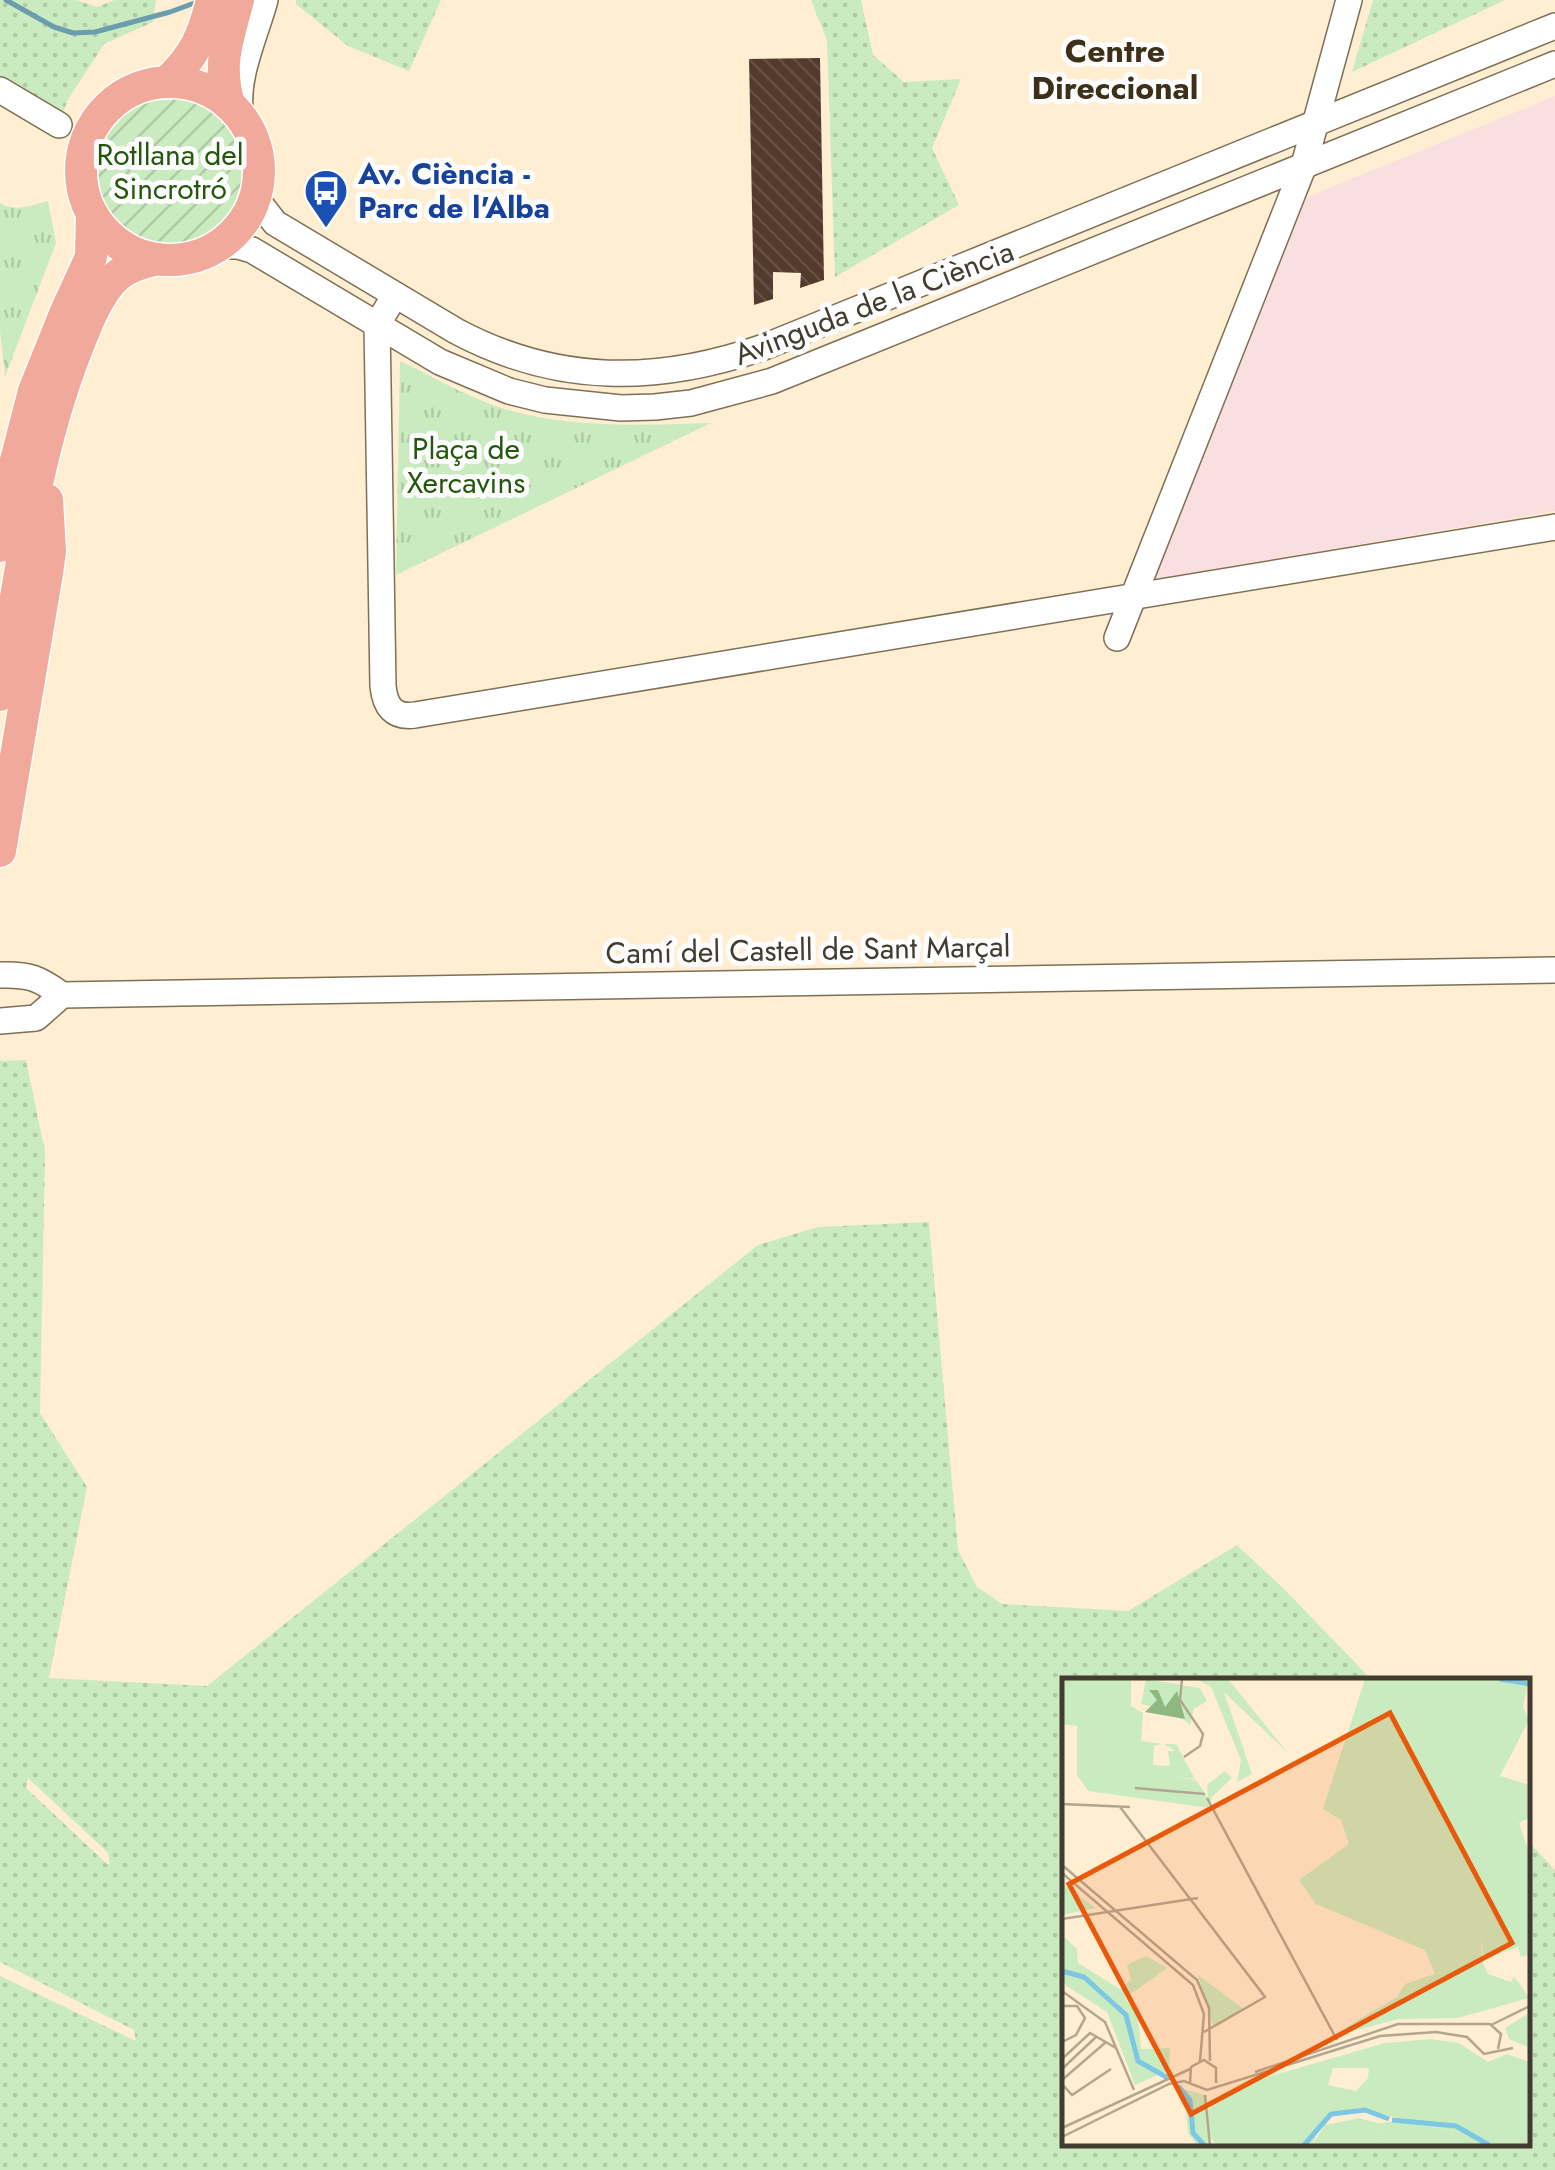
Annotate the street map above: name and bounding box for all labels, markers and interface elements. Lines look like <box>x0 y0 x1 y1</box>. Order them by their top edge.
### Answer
district label: Centre Direccional <box>1032 28 1198 111</box>
park label: Rotllana del Sincrotró <box>96 133 244 210</box>
place label: Av. Ciència - Parc de l'Alba <box>357 152 550 229</box>
bus stop icon: Av. Ciència - Parc de l'Alba <box>303 168 349 229</box>
street label: Avinguda de la Ciència <box>728 229 1020 376</box>
park label: Plaça de Xercavins <box>407 427 525 504</box>
street label: Camí del Castell de Sant Marçal <box>605 924 1011 975</box>
inset map <box>1062 1678 1530 2145</box>

